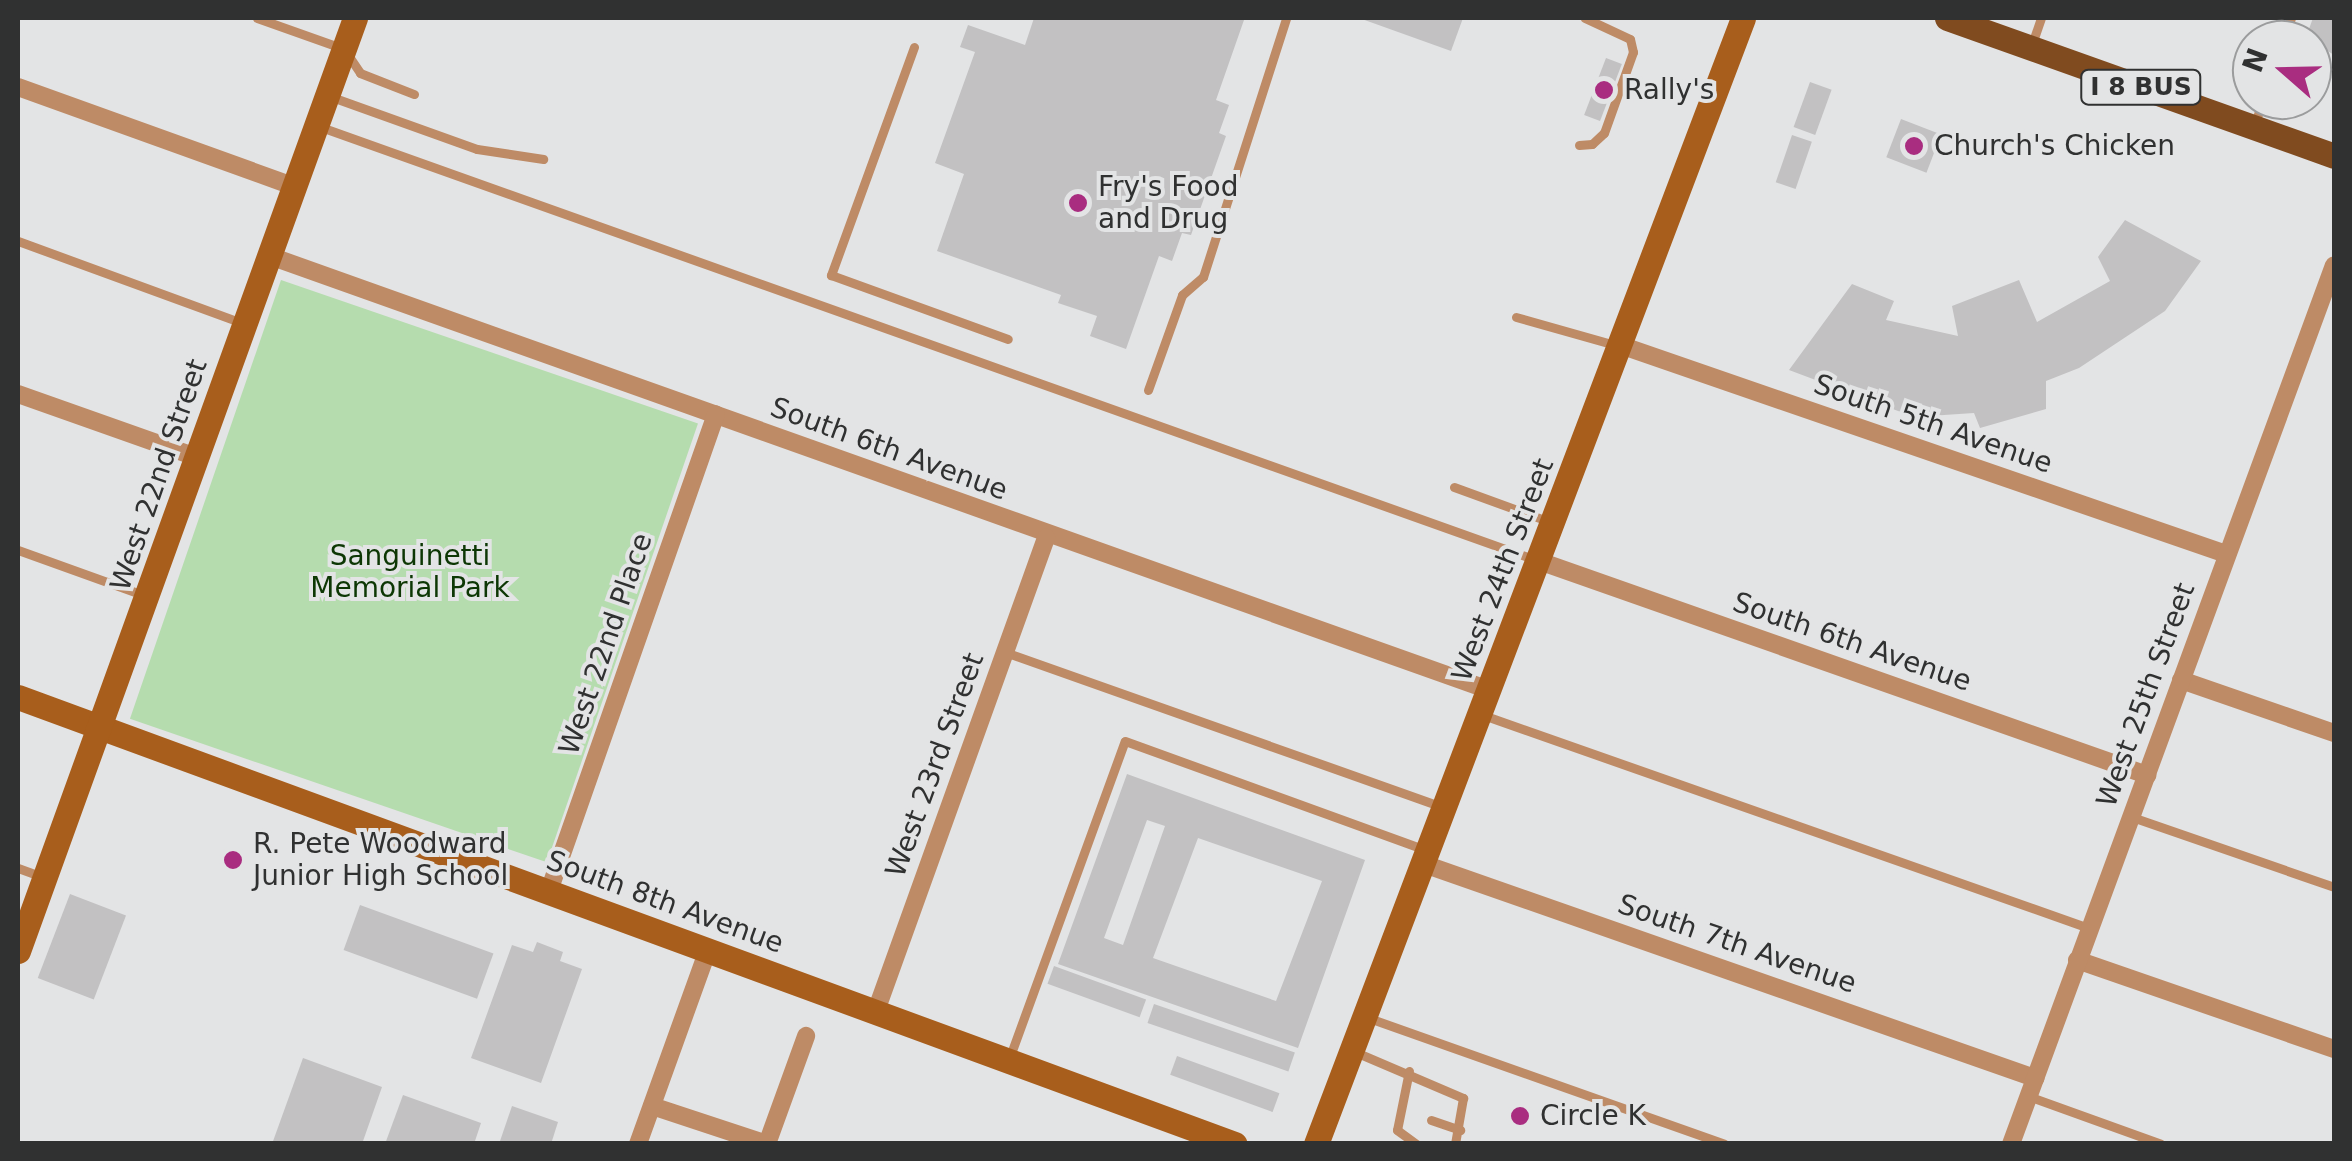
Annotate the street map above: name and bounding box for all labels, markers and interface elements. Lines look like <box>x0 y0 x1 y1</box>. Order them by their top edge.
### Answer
north arrow <box>2232 20 2332 120</box>
text: N <box>2236 44 2275 77</box>
road number: I 8 BUS <box>2078 67 2204 107</box>
place label: Rally's <box>1624 73 1714 107</box>
marker: Rally's <box>1593 79 1615 101</box>
place label: Church's Chicken <box>1934 129 2175 163</box>
marker: Church's Chicken <box>1903 135 1925 157</box>
place label: Fry's Food and Drug <box>1098 170 1238 236</box>
marker: Fry's Food and Drug <box>1067 192 1089 214</box>
street label: West 22nd Street <box>104 355 214 595</box>
street label: South 5th Avenue <box>1809 367 2057 481</box>
street label: South 6th Avenue <box>766 391 1012 507</box>
street label: West 24th Street <box>1445 454 1561 686</box>
street label: West 22nd Place <box>552 529 660 759</box>
park label: Sanguinetti Memorial Park <box>310 539 510 605</box>
street label: West 25th Street <box>2090 578 2202 812</box>
street label: South 6th Avenue <box>1728 585 1976 699</box>
street label: West 23rd Street <box>879 648 991 882</box>
place label: R. Pete Woodward Junior High School <box>253 827 508 893</box>
street label: South 8th Avenue <box>542 844 788 960</box>
marker: R. Pete Woodward Junior High School <box>222 849 244 871</box>
street label: South 7th Avenue <box>1613 887 1861 1001</box>
place label: Circle K <box>1540 1099 1646 1133</box>
marker: Circle K <box>1509 1105 1531 1127</box>

